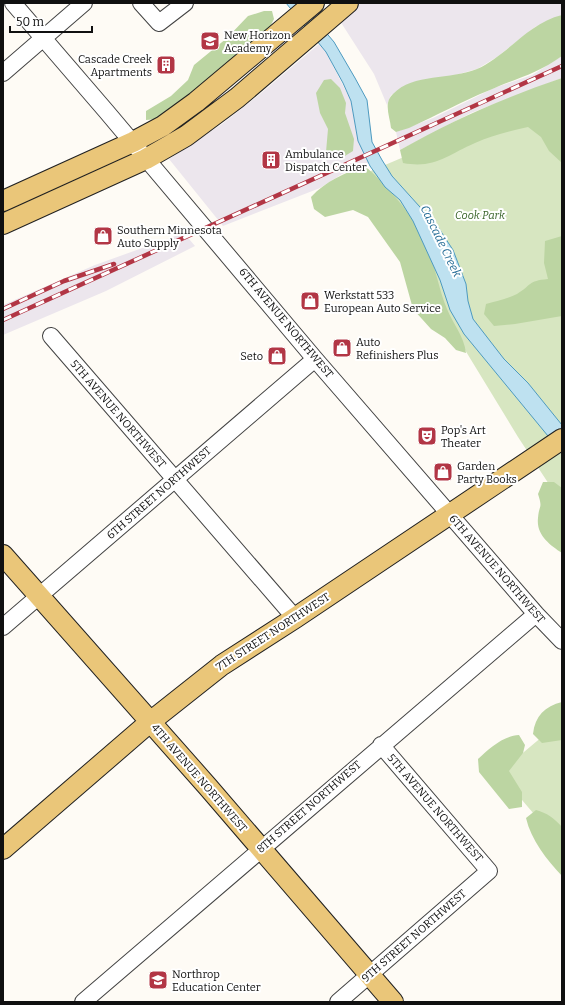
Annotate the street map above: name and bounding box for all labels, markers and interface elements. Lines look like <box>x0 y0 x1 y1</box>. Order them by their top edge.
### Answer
scale bar <box>10 8 92 34</box>
text: 50 m <box>16 15 45 29</box>
place label: New Horizon Academy <box>224 29 291 55</box>
school or university icon: New Horizon Academy <box>199 30 221 52</box>
place label: Cascade Creek Apartments <box>78 53 153 79</box>
building icon: Cascade Creek Apartments <box>155 54 177 76</box>
place label: Ambulance Dispatch Center <box>285 148 367 174</box>
building icon: Ambulance Dispatch Center <box>260 149 282 171</box>
water label: Cascade Creek <box>418 203 465 280</box>
park label: Cook Park <box>455 209 506 222</box>
place label: Southern Minnesota Auto Supply <box>117 224 222 250</box>
shop icon: Southern Minnesota Auto Supply <box>92 225 114 247</box>
street label: 6TH AVENUE NORTHWEST <box>236 265 336 381</box>
place label: Werkstatt 533 European Auto Service <box>324 289 441 315</box>
shop icon: Werkstatt 533 European Auto Service <box>299 290 321 312</box>
place label: Auto Refinishers Plus <box>356 336 438 362</box>
shop icon: Auto Refinishers Plus <box>331 337 353 359</box>
shop icon: Seto <box>266 345 288 367</box>
place label: Seto <box>240 350 263 363</box>
street label: 5TH AVENUE NORTHWEST <box>68 357 169 471</box>
place label: Pop's Art Theater <box>441 424 486 450</box>
theatre icon: Pop's Art Theater <box>416 425 438 447</box>
street label: 6TH STREET NORTHWEST <box>104 444 214 542</box>
place label: Garden Party Books <box>457 460 517 486</box>
shop icon: Garden Party Books <box>432 461 454 483</box>
street label: 6TH AVENUE NORTHWEST <box>446 512 548 626</box>
street label: 7TH STREET NORTHWEST <box>214 590 333 674</box>
street label: 4TH AVENUE NORTHWEST <box>148 721 250 835</box>
street label: 5TH AVENUE NORTHWEST <box>385 751 486 865</box>
street label: 8TH STREET NORTHWEST <box>254 758 364 856</box>
street label: 9TH STREET NORTHWEST <box>359 887 469 985</box>
place label: Northrop Education Center <box>172 968 261 994</box>
school or university icon: Northrop Education Center <box>147 969 169 991</box>

